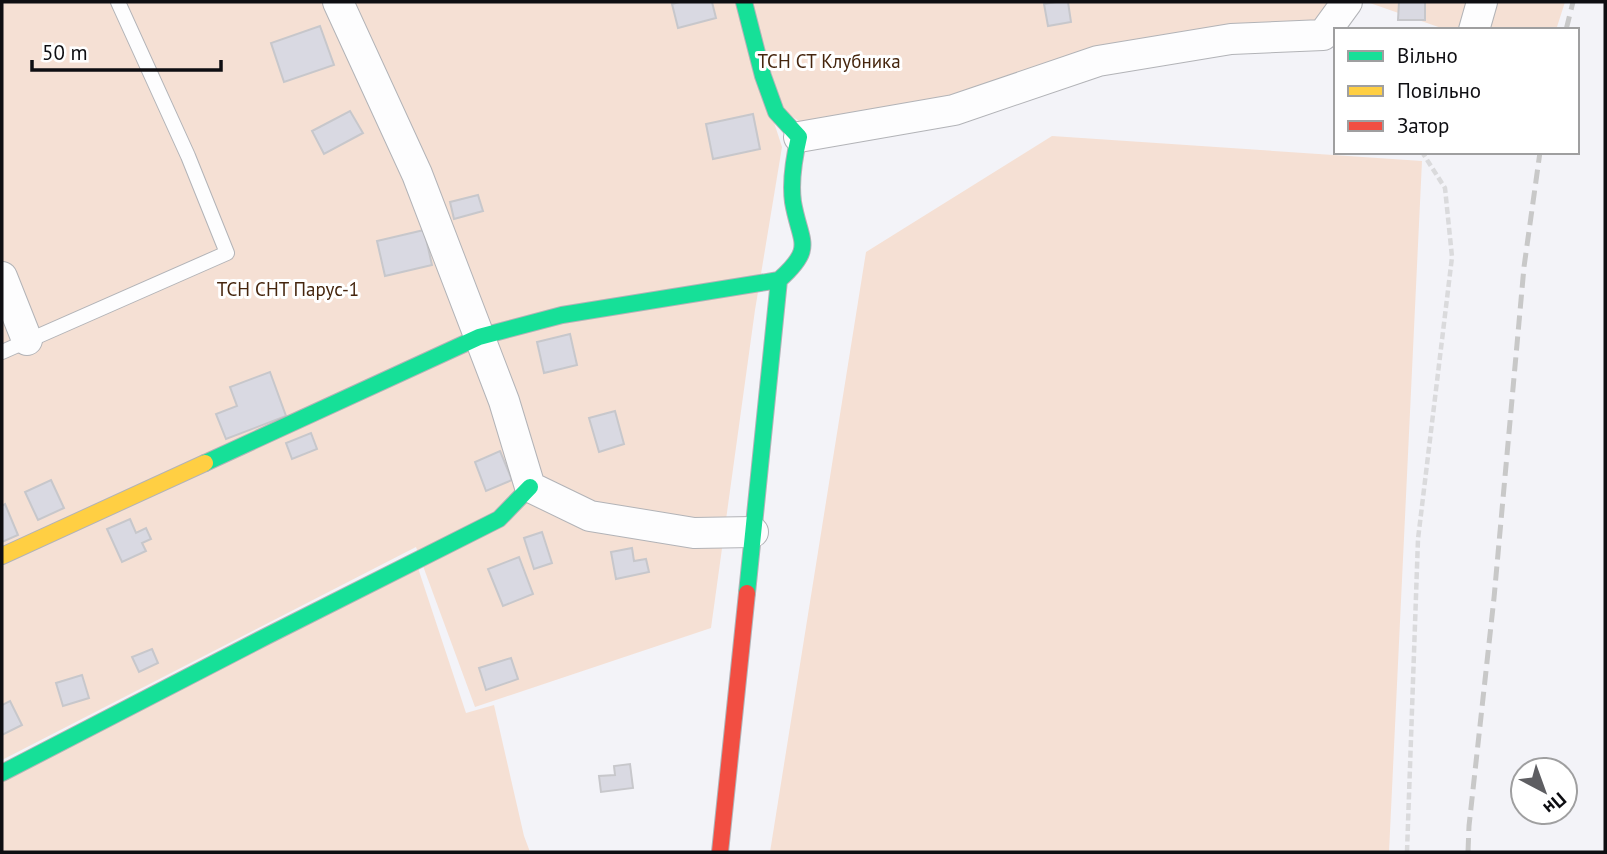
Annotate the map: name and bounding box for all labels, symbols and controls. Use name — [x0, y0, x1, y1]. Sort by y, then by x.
scale bar — [32, 28, 220, 72]
legend — [1334, 28, 1579, 154]
text: 50 m — [42, 39, 88, 66]
text: Вільно — [1397, 42, 1458, 69]
park label: ТСН СТ Клубника — [757, 49, 901, 73]
text: Повільно — [1397, 77, 1481, 104]
text: Затор — [1397, 112, 1449, 139]
park label: ТСН СНТ Парус-1 — [217, 277, 359, 301]
north arrow — [1509, 756, 1579, 826]
text: Пн — [1539, 787, 1571, 820]

